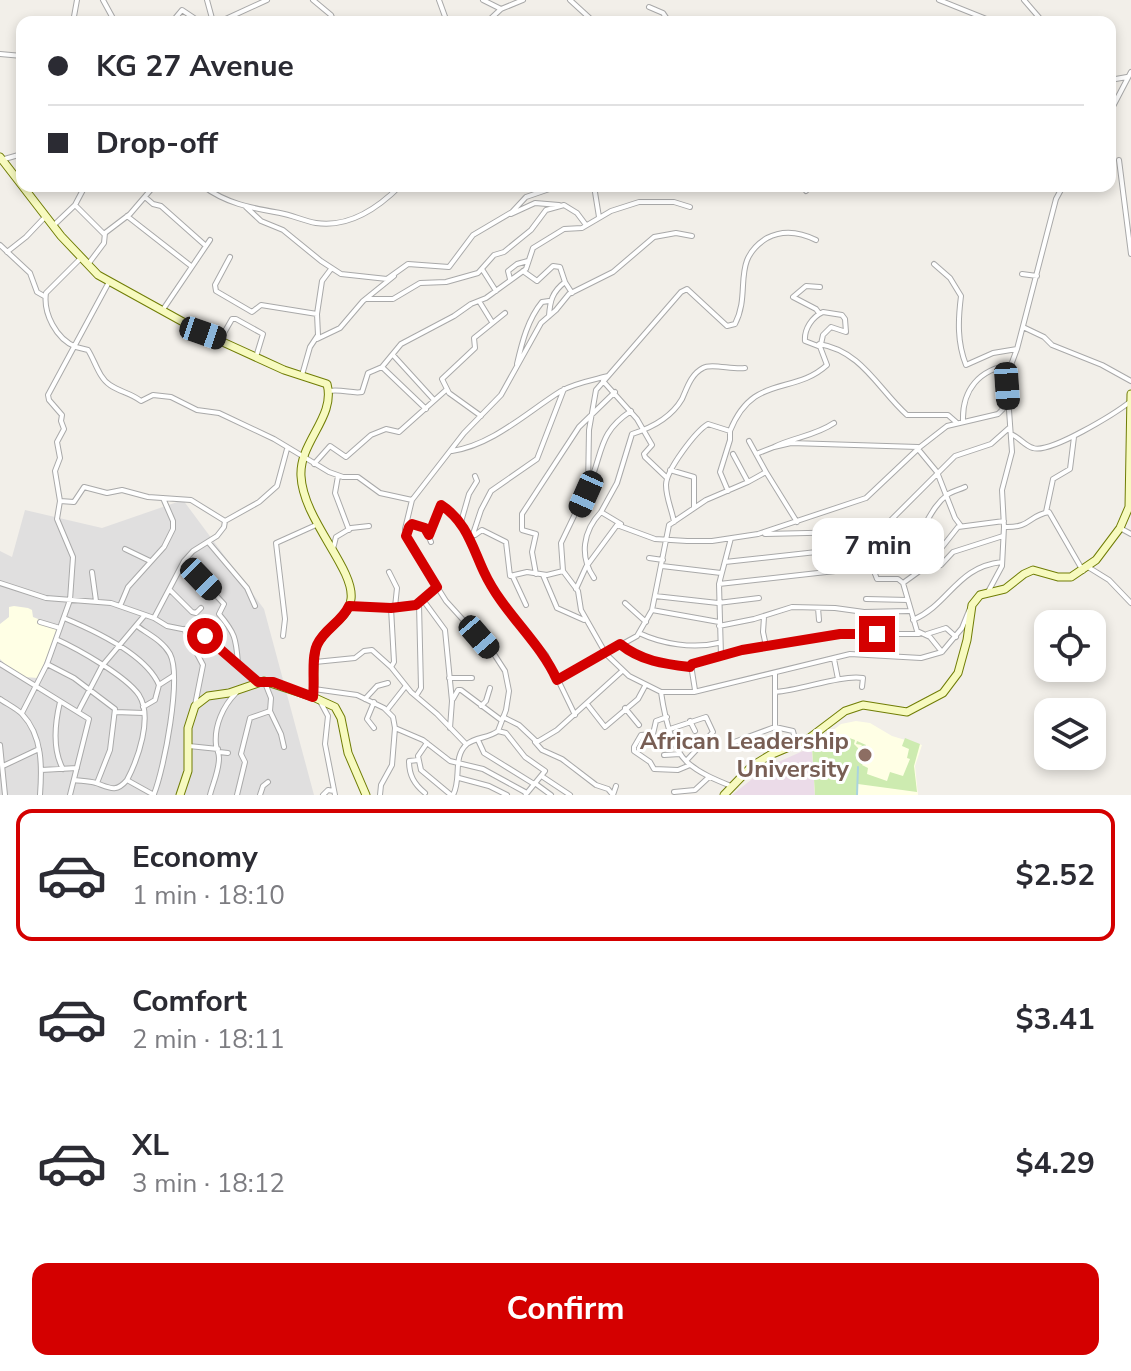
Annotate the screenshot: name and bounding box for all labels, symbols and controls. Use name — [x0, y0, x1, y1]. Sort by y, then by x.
text: KG 27 Avenue — [96, 46, 294, 87]
text: Drop-off — [96, 123, 218, 164]
car — [176, 314, 230, 352]
car — [993, 361, 1021, 411]
car — [565, 467, 607, 521]
callout: 7 min — [811, 518, 943, 574]
text: 7 min — [844, 528, 912, 563]
car — [176, 553, 226, 605]
map controls — [1034, 610, 1106, 770]
button: locate — [1034, 610, 1106, 682]
car — [454, 611, 504, 663]
route end — [859, 616, 895, 652]
route start — [187, 618, 223, 654]
button: layers — [1034, 698, 1106, 770]
place label: African Leadership University — [640, 725, 849, 785]
marker: African Leadership University — [856, 746, 874, 764]
text: Economy — [132, 837, 258, 878]
icon: car — [36, 839, 108, 911]
text: $2.52 — [1016, 855, 1095, 896]
text: 1 min · 18:10 — [132, 878, 285, 913]
text: Comfort — [132, 981, 247, 1022]
icon: car — [36, 983, 108, 1055]
text: $3.41 — [1016, 999, 1095, 1040]
text: 2 min · 18:11 — [132, 1022, 285, 1057]
text: XL — [132, 1125, 169, 1166]
icon: car — [36, 1127, 108, 1199]
text: $4.29 — [1016, 1143, 1095, 1184]
text: 3 min · 18:12 — [132, 1166, 285, 1201]
button: Confirm — [32, 1263, 1099, 1355]

